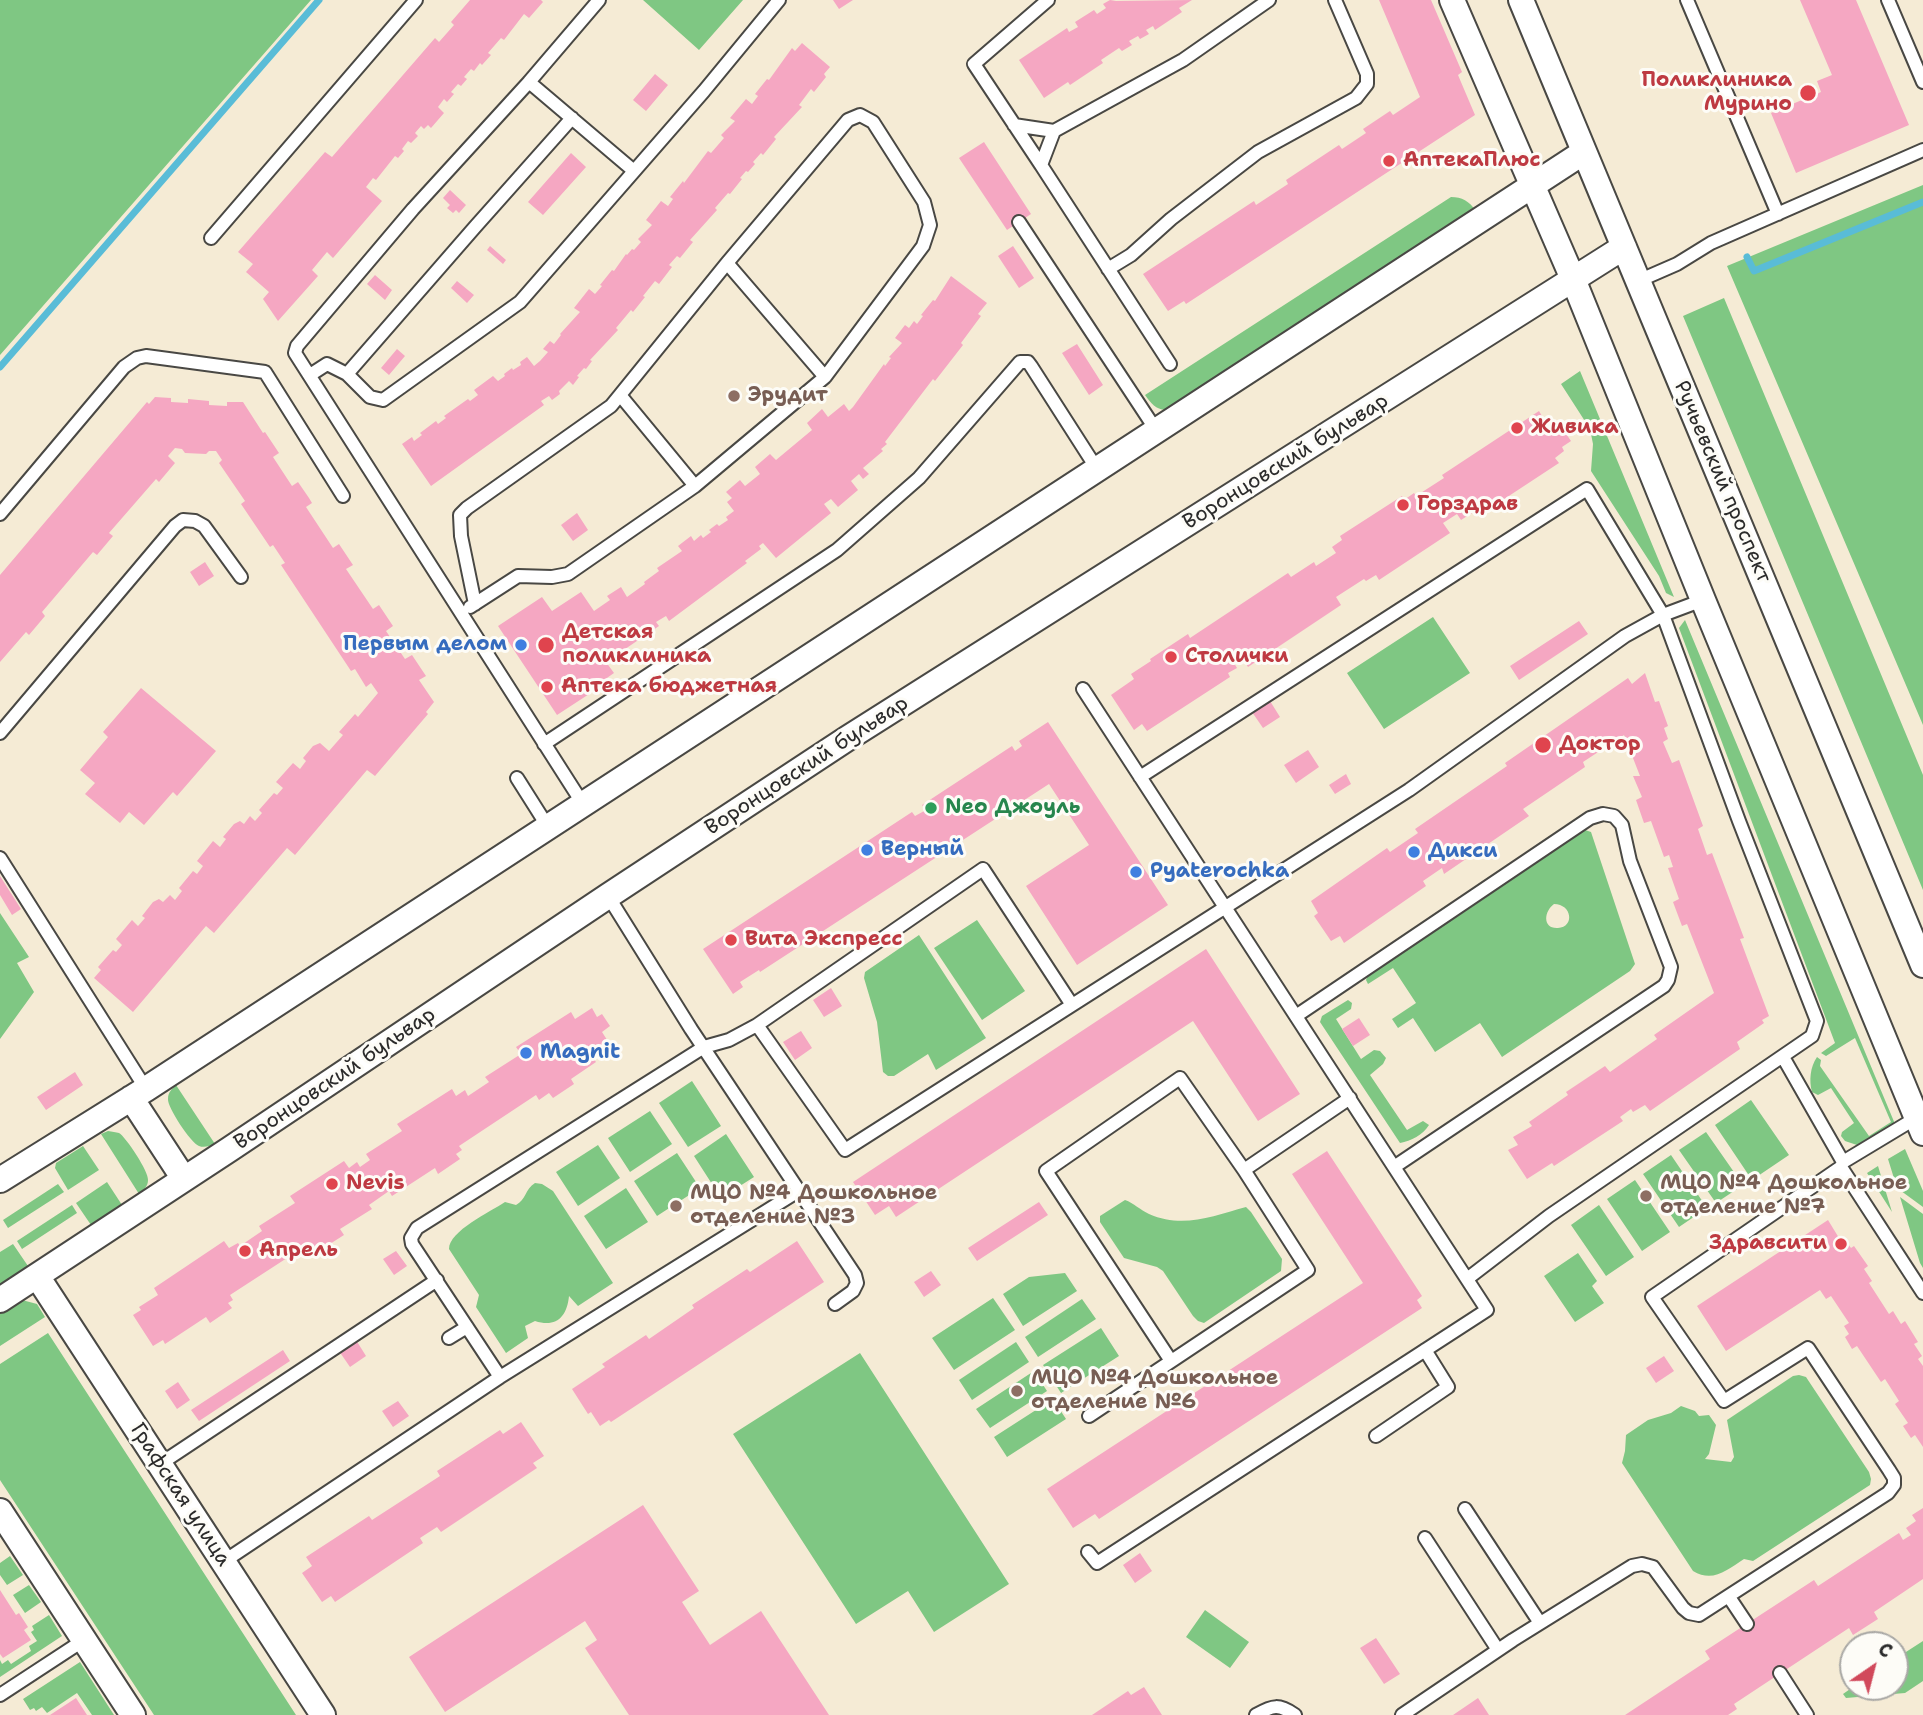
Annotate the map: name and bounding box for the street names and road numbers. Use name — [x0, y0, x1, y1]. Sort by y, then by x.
street label: Ручьевский проспект — [1668, 377, 1776, 587]
street label: Воронцовский бульвар — [1179, 388, 1393, 536]
street label: Воронцовский бульвар — [701, 691, 913, 841]
street label: Воронцовский бульвар — [230, 1002, 440, 1156]
street label: Графская улица — [124, 1419, 236, 1571]

